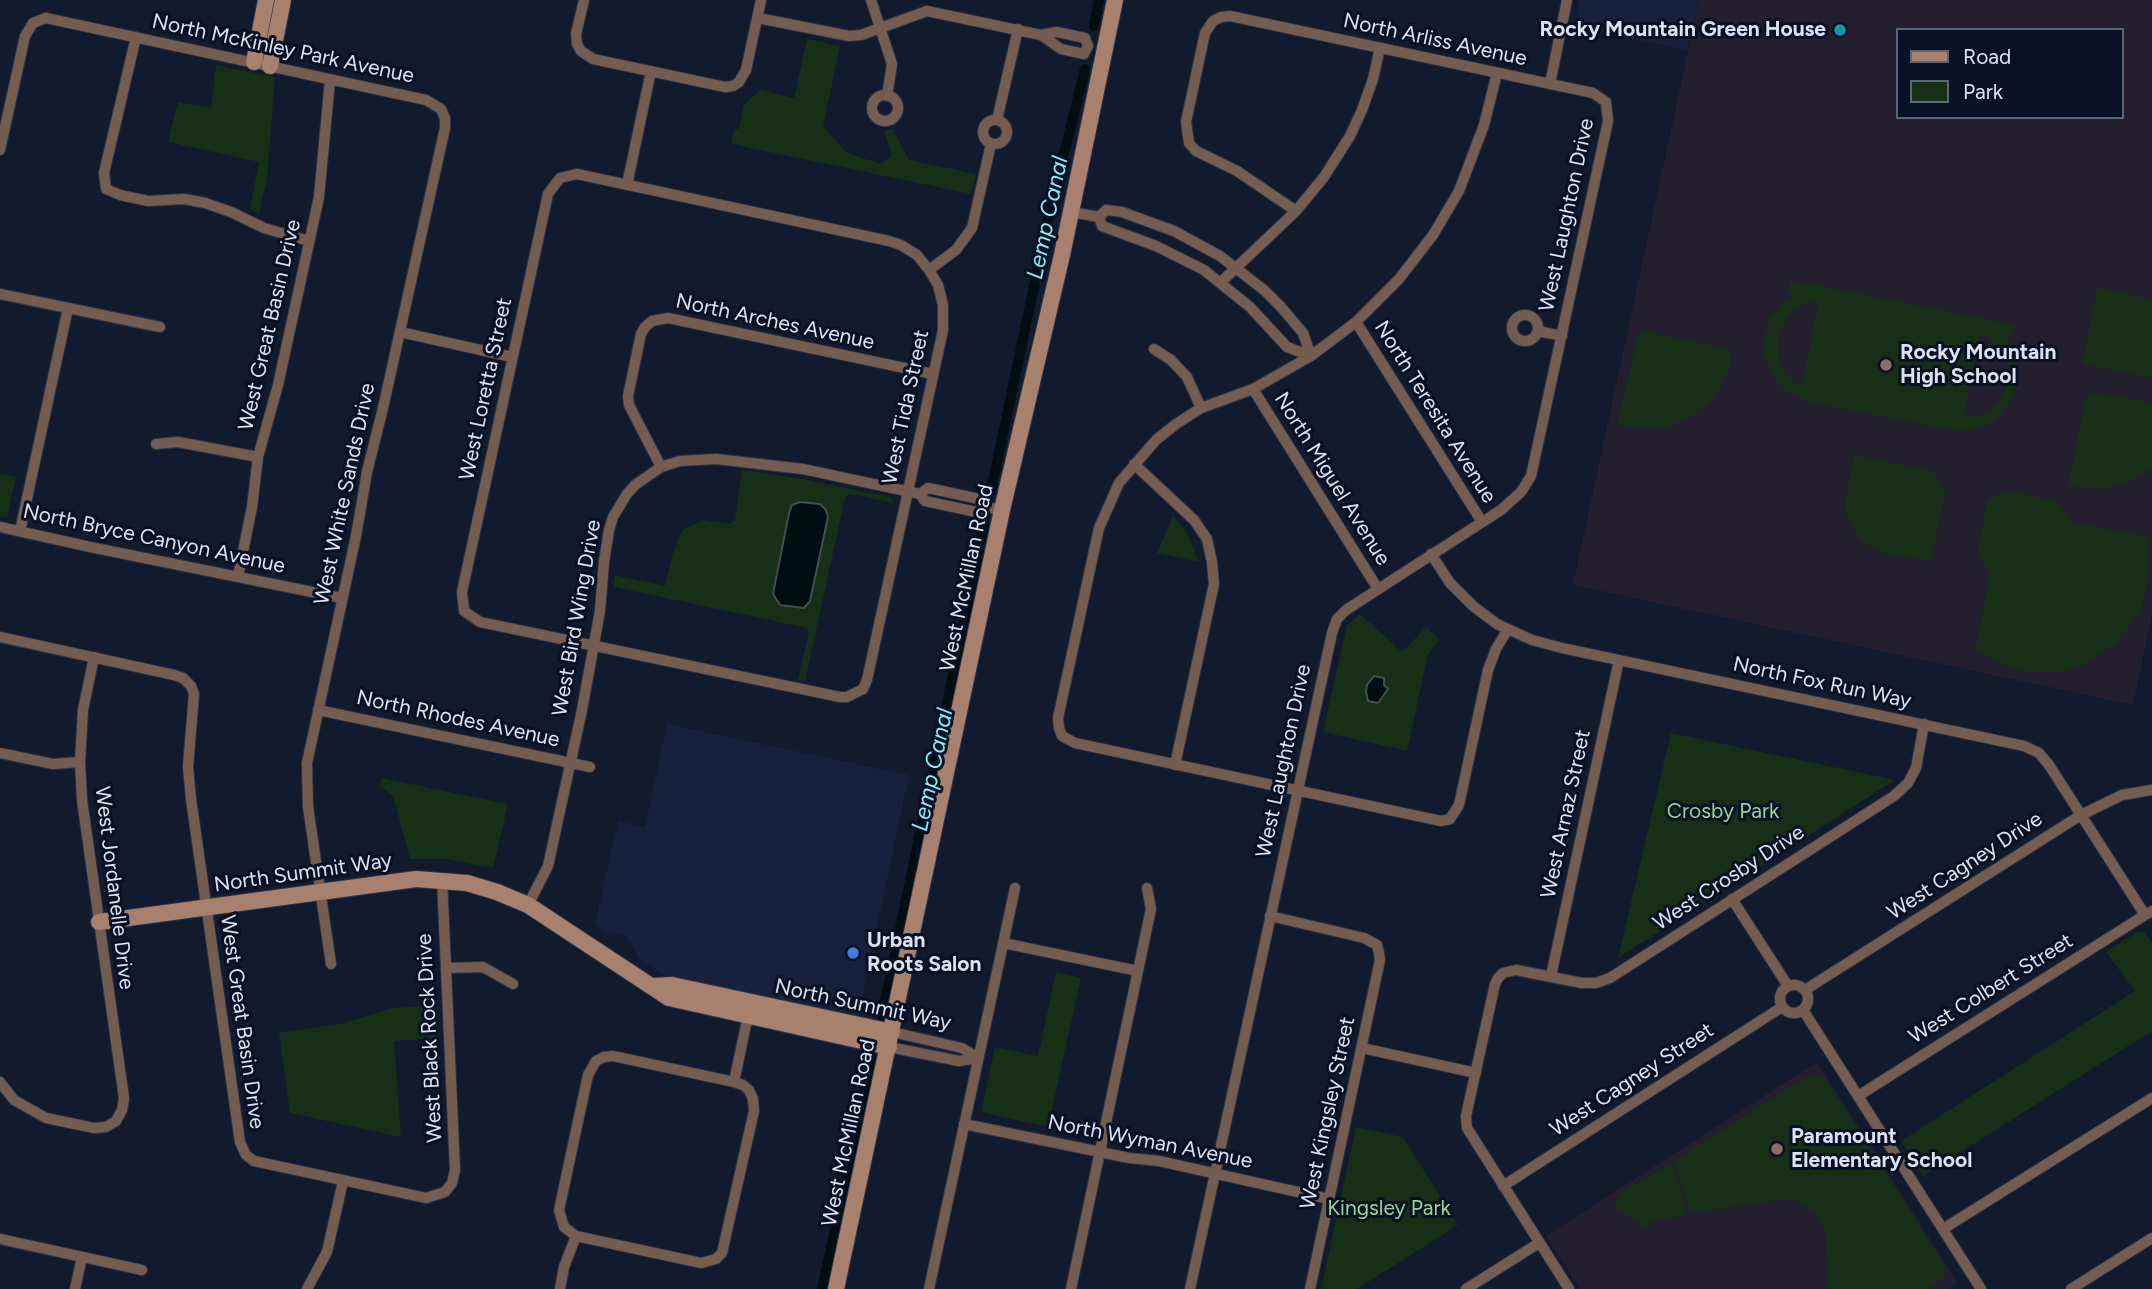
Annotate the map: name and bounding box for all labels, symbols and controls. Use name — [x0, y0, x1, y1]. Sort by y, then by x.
street label: North Arliss Avenue — [1341, 8, 1529, 72]
street label: North McKinley Park Avenue — [150, 9, 416, 89]
place label: Rocky Mountain Green House — [1539, 17, 1826, 43]
marker: Rocky Mountain Green House — [1832, 22, 1848, 38]
legend — [1896, 28, 2124, 119]
text: Road — [1963, 44, 2011, 69]
text: Park — [1963, 79, 2003, 104]
street label: West Laughton Drive — [1534, 116, 1600, 314]
water label: Lemp Canal — [1022, 154, 1074, 282]
street label: West Great Basin Drive — [233, 217, 307, 433]
street label: North Arches Avenue — [673, 289, 877, 355]
street label: West Loretta Street — [454, 295, 518, 483]
street label: North Teresita Avenue — [1369, 316, 1501, 508]
street label: West Tida Street — [877, 328, 935, 486]
place label: Rocky Mountain High School — [1900, 340, 2057, 390]
marker: Rocky Mountain High School — [1878, 357, 1894, 373]
street label: West White Sands Drive — [309, 381, 381, 607]
street label: North Miguel Avenue — [1268, 388, 1396, 570]
street label: West McMillan Road — [935, 482, 999, 674]
street label: North Bryce Canyon Avenue — [21, 499, 287, 579]
street label: West Bird Wing Drive — [547, 518, 607, 718]
street label: North Fox Run Way — [1731, 652, 1913, 714]
street label: West Laughton Drive — [1251, 662, 1317, 860]
street label: North Rhodes Avenue — [354, 685, 562, 753]
water label: Lemp Canal — [907, 706, 959, 834]
street label: West Arnaz Street — [1536, 727, 1596, 901]
street label: West Jordanelle Drive — [89, 785, 139, 991]
park label: Crosby Park — [1667, 799, 1779, 825]
street label: West Cagney Drive — [1883, 807, 2047, 925]
street label: West Crosby Drive — [1649, 820, 1809, 936]
street label: North Summit Way — [212, 848, 394, 898]
street label: West Great Basin Drive — [215, 913, 269, 1131]
place label: Urban Roots Salon — [867, 928, 981, 978]
street label: West Colbert Street — [1904, 928, 2078, 1050]
street label: West Black Rock Drive — [412, 933, 448, 1143]
marker: Urban Roots Salon — [845, 945, 861, 961]
street label: North Summit Way — [773, 974, 953, 1036]
street label: West Kingsley Street — [1295, 1015, 1361, 1211]
street label: West Cagney Street — [1546, 1018, 1718, 1142]
street label: West McMillan Road — [817, 1037, 881, 1229]
street label: North Wyman Avenue — [1045, 1110, 1255, 1174]
place label: Paramount Elementary School — [1791, 1124, 1972, 1174]
marker: Paramount Elementary School — [1769, 1141, 1785, 1157]
park label: Kingsley Park — [1327, 1196, 1451, 1222]

